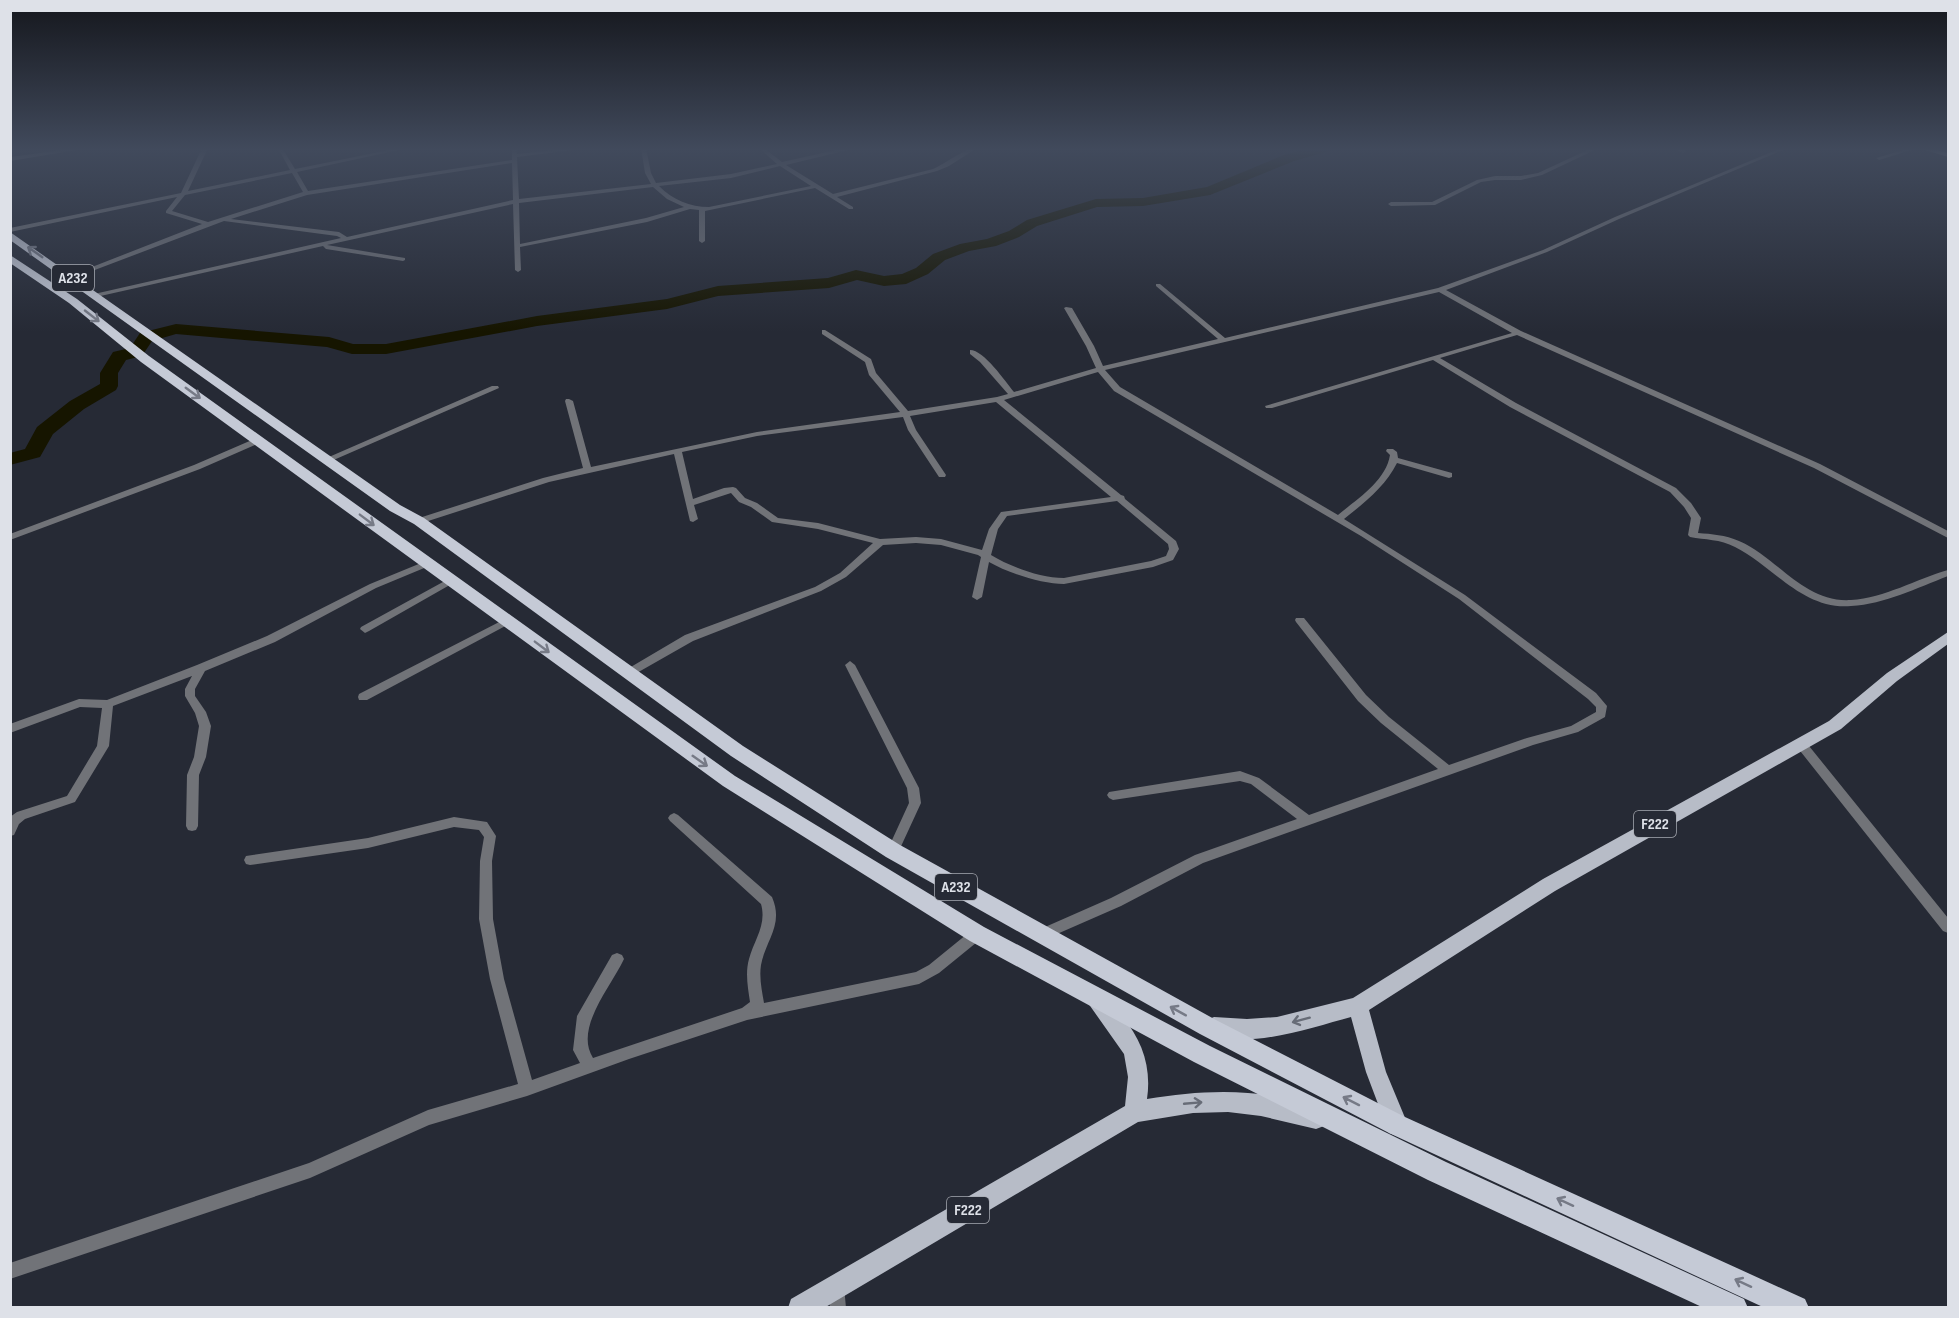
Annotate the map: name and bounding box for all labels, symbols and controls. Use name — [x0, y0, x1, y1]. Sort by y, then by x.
one-way arrow — [27, 246, 44, 258]
road number: A232 — [52, 265, 94, 291]
one-way arrow — [84, 310, 100, 323]
one-way arrow — [184, 387, 200, 399]
one-way arrow — [359, 514, 375, 526]
one-way arrow — [534, 640, 550, 653]
one-way arrow — [692, 755, 708, 767]
road number: F222 — [1634, 811, 1676, 837]
road number: A232 — [935, 874, 977, 900]
one-way arrow — [1170, 1005, 1187, 1017]
one-way arrow — [1292, 1015, 1311, 1026]
one-way arrow — [1343, 1095, 1360, 1107]
one-way arrow — [1183, 1097, 1203, 1108]
one-way arrow — [1557, 1196, 1575, 1207]
road number: F222 — [947, 1197, 989, 1223]
one-way arrow — [1734, 1277, 1752, 1289]

